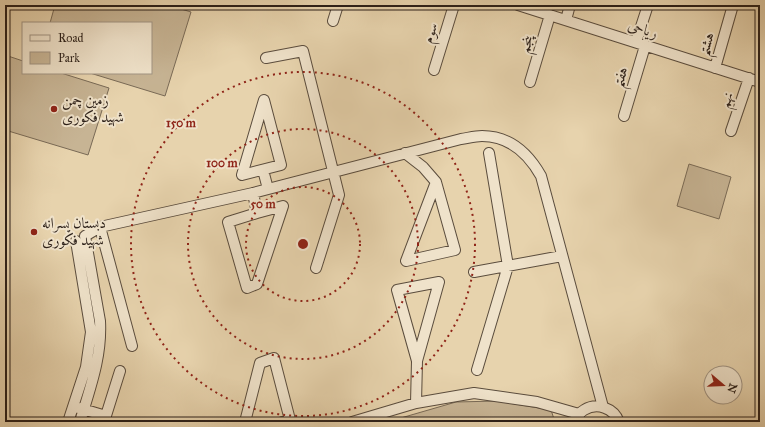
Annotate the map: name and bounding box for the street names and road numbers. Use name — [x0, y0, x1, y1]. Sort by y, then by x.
street label: ریاحی — [626, 16, 660, 42]
street label: سوم — [418, 21, 445, 47]
street label: هشتم — [694, 30, 724, 60]
street label: پنجم — [515, 31, 542, 57]
street label: هفتم — [608, 64, 637, 91]
street label: نهم — [715, 90, 742, 112]

